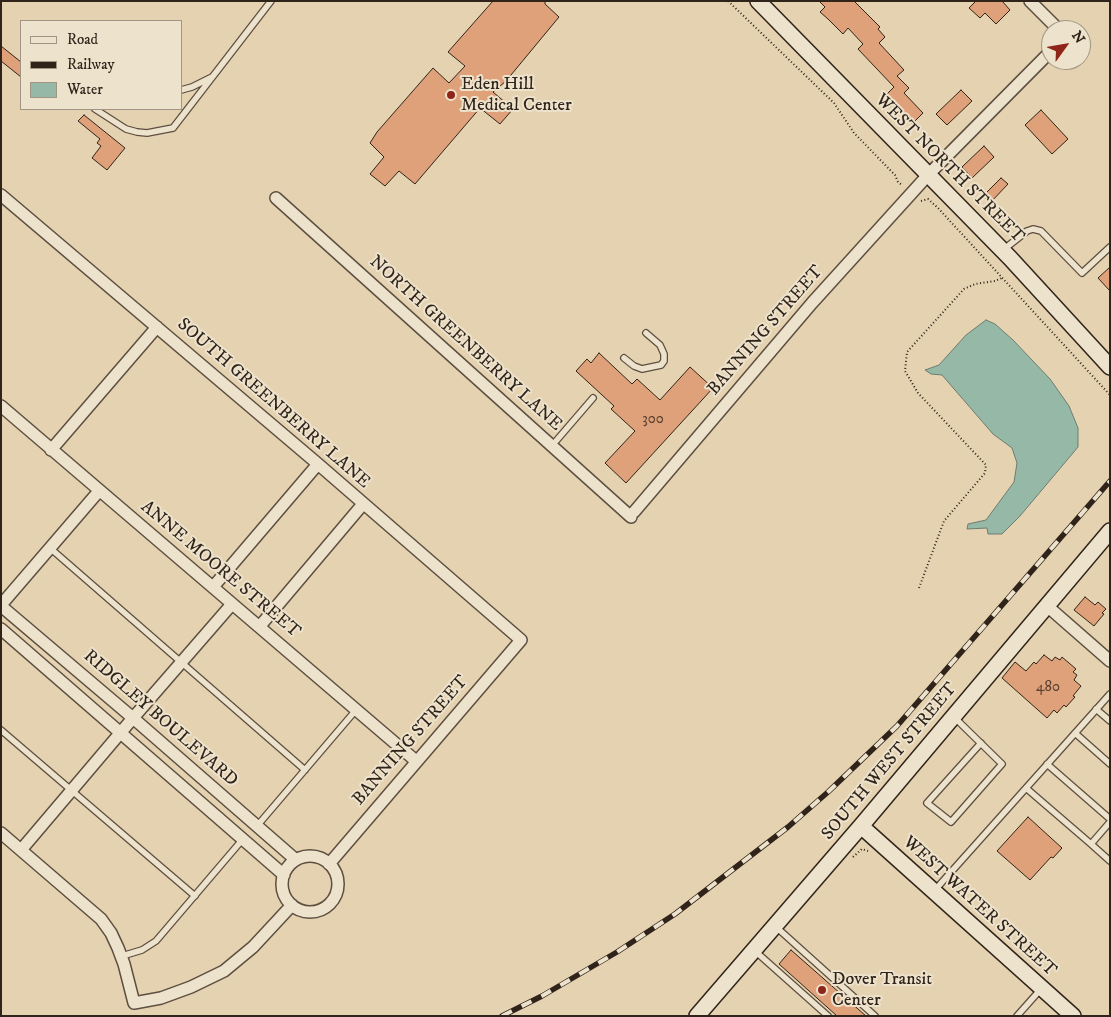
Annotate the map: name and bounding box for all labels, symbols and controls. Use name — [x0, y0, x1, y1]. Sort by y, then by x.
legend — [20, 20, 182, 110]
north arrow — [1041, 20, 1091, 70]
text: N — [1067, 28, 1089, 47]
text: Road — [67, 30, 98, 49]
text: Railway — [67, 55, 115, 74]
place label: Eden Hill Medical Center — [461, 74, 572, 116]
text: Water — [67, 80, 103, 99]
marker: Eden Hill Medical Center — [445, 89, 457, 101]
street label: WEST NORTH STREET — [870, 90, 1028, 248]
street label: NORTH GREENBERRY LANE — [364, 252, 566, 436]
street label: BANNING STREET — [704, 262, 828, 400]
street label: SOUTH GREENBERRY LANE — [172, 314, 374, 494]
house number: 300 — [642, 411, 664, 429]
street label: ANNE MOORE STREET — [136, 497, 304, 643]
street label: RIDGLEY BOULEVARD — [78, 646, 242, 792]
street label: BANNING STREET — [349, 672, 473, 810]
street label: SOUTH WEST STREET — [818, 679, 962, 845]
house number: 480 — [1036, 679, 1060, 697]
street label: WEST WATER STREET — [898, 832, 1060, 982]
place label: Dover Transit Center — [832, 969, 932, 1012]
marker: Dover Transit Center — [816, 984, 828, 996]

